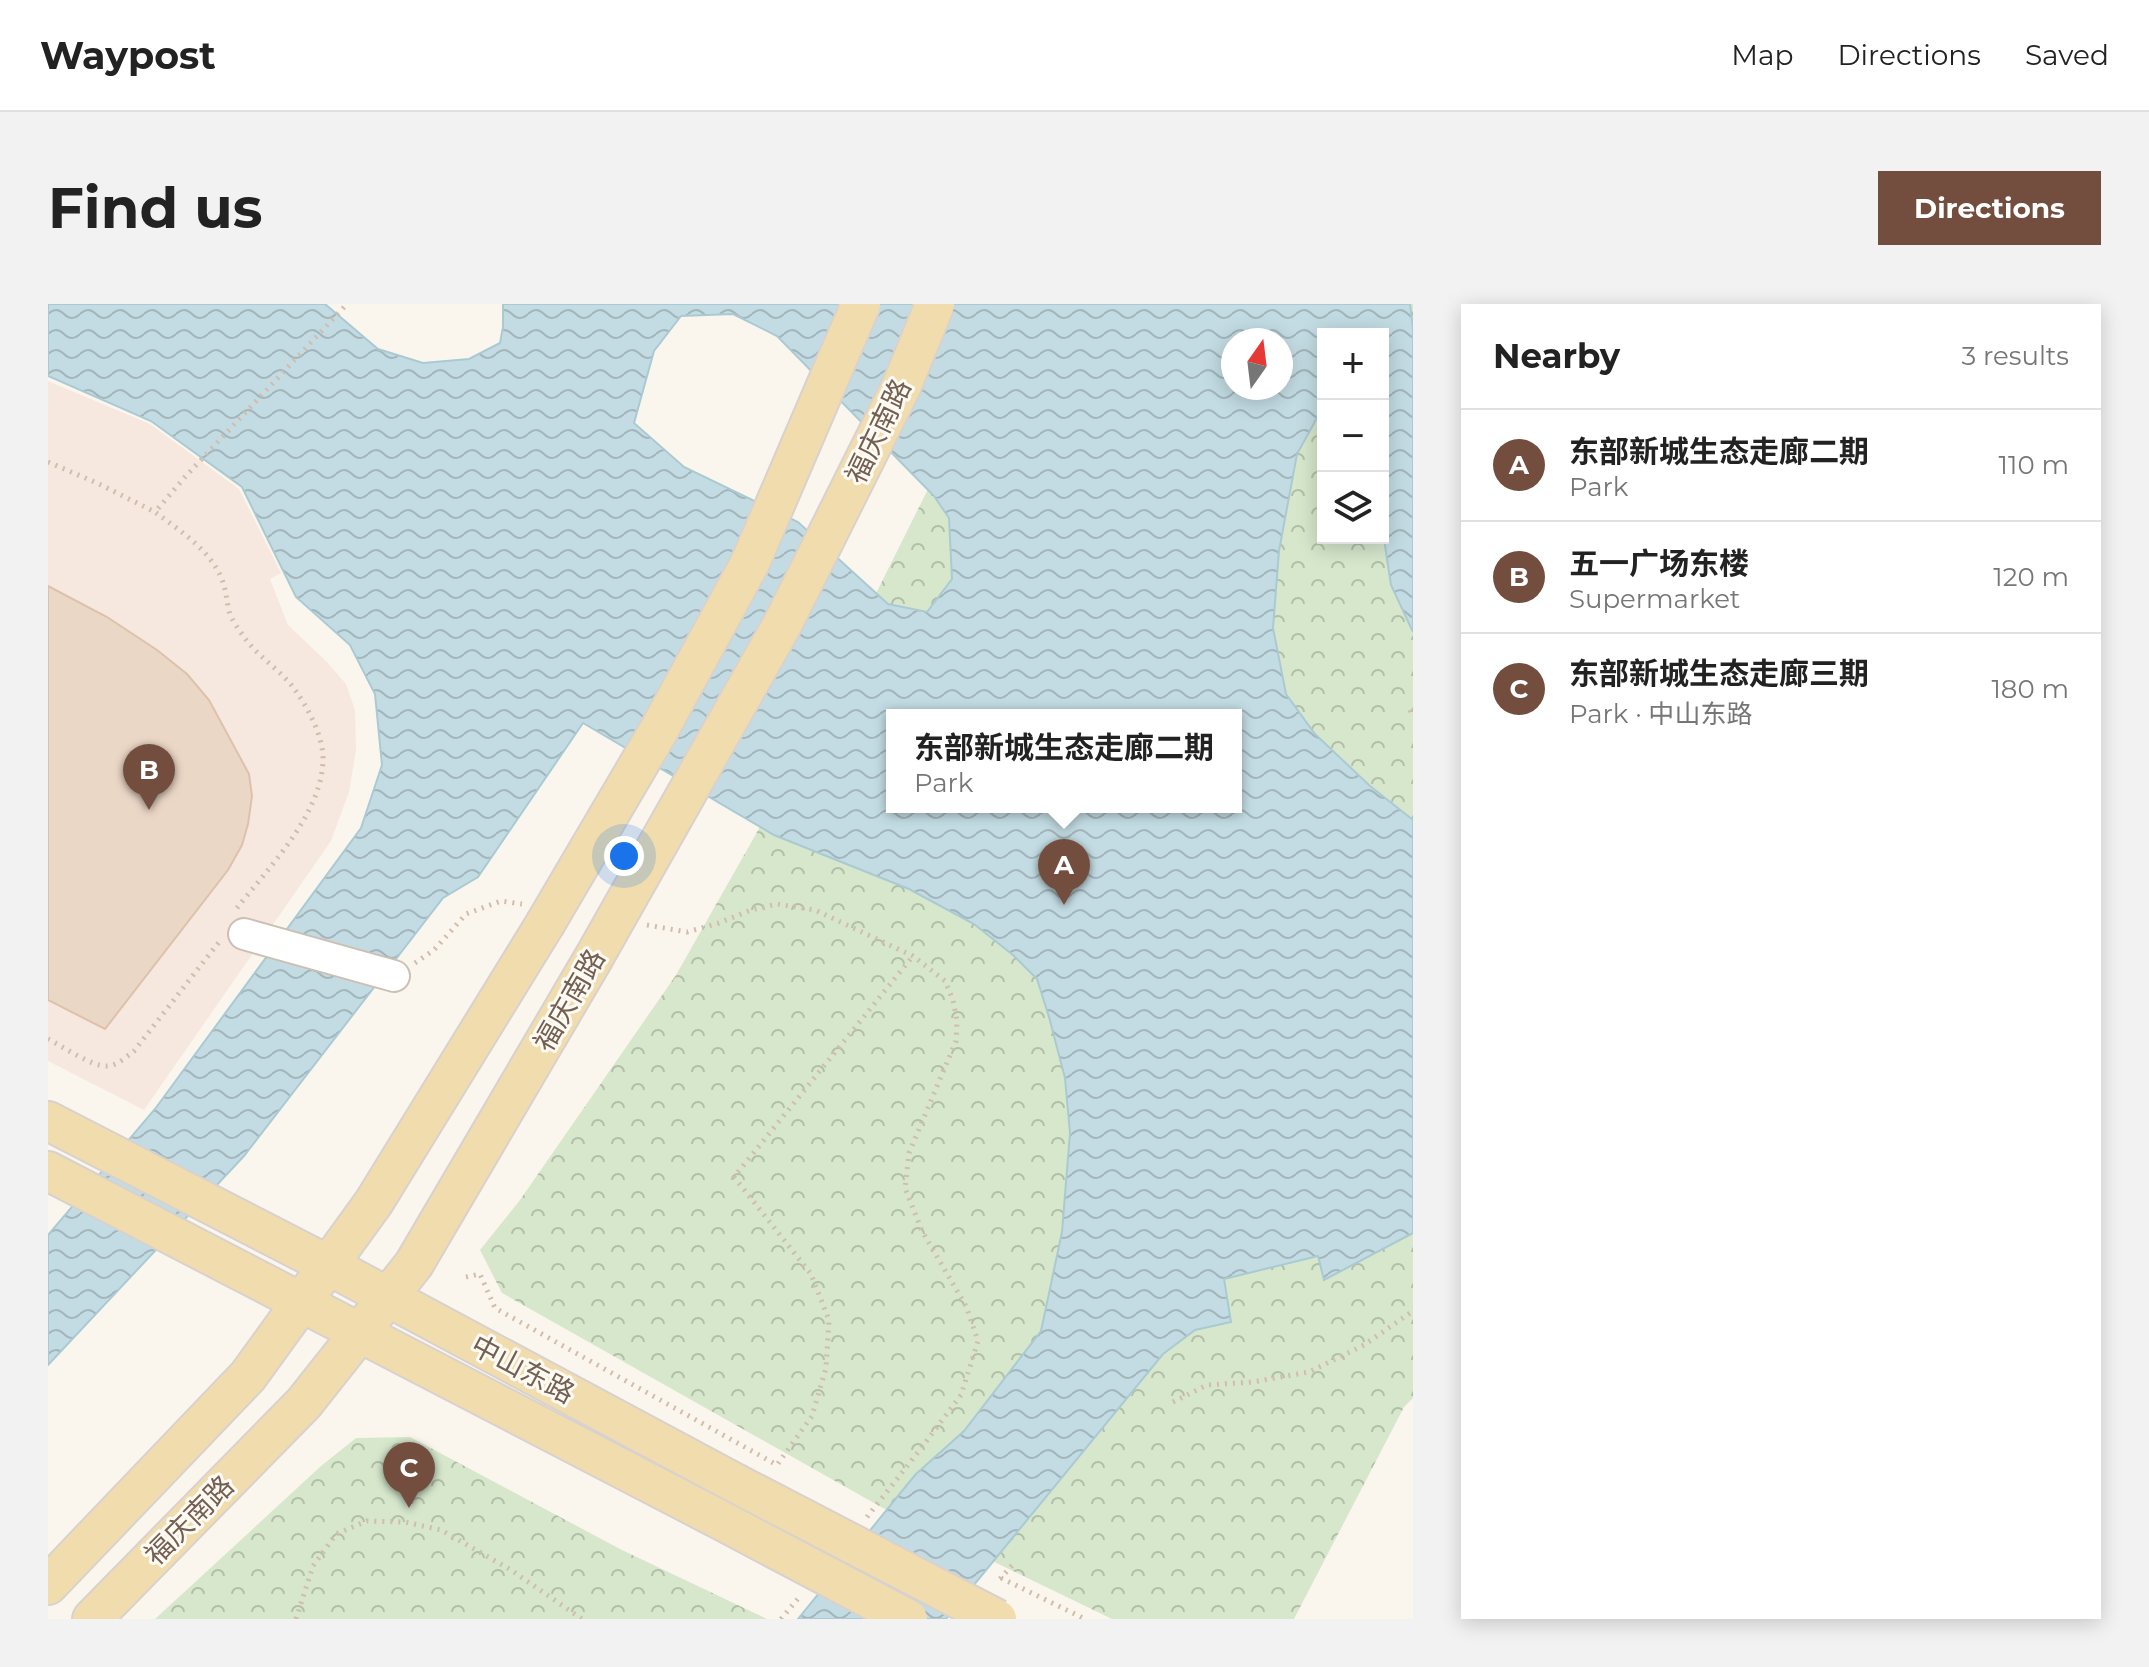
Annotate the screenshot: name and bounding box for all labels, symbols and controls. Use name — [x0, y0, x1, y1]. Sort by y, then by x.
text: Waypost — [40, 32, 216, 79]
text: Map — [1731, 38, 1793, 72]
text: Directions — [1837, 38, 1981, 72]
text: Saved — [2025, 38, 2109, 72]
button: Directions — [1878, 171, 2101, 245]
text: Find us — [48, 174, 262, 242]
north arrow — [1221, 328, 1293, 400]
map controls — [1317, 328, 1389, 544]
button: + — [1317, 328, 1389, 400]
text: Nearby — [1493, 335, 1620, 377]
text: 3 results — [1962, 340, 2069, 372]
street label: 福庆南路 — [838, 373, 918, 489]
button: − — [1317, 400, 1389, 472]
text: 东部新城生态走廊二期 — [1569, 433, 1869, 470]
text: A — [1509, 449, 1529, 481]
text: 110 m — [1999, 449, 2069, 481]
text: Park — [1569, 471, 1628, 503]
button: layers — [1317, 472, 1389, 544]
text: 五一广场东楼 — [1569, 545, 1749, 582]
text: B — [1509, 561, 1529, 593]
text: 120 m — [1993, 561, 2069, 593]
text: Supermarket — [1569, 583, 1740, 615]
text: 东部新城生态走廊三期 — [1569, 655, 1869, 692]
text: C — [1510, 673, 1528, 705]
text: 180 m — [1991, 673, 2069, 705]
text: Park · 中山东路 — [1569, 698, 1753, 730]
popup — [886, 709, 1242, 813]
text: 东部新城生态走廊二期 — [914, 729, 1214, 766]
pin: B — [123, 744, 175, 810]
text: Park — [914, 767, 973, 799]
your location — [604, 836, 644, 876]
pin: A — [1038, 839, 1090, 905]
street label: 福庆南路 — [526, 943, 612, 1057]
street label: 中山东路 — [466, 1328, 580, 1410]
pin: C — [383, 1442, 435, 1508]
street label: 福庆南路 — [137, 1468, 241, 1572]

